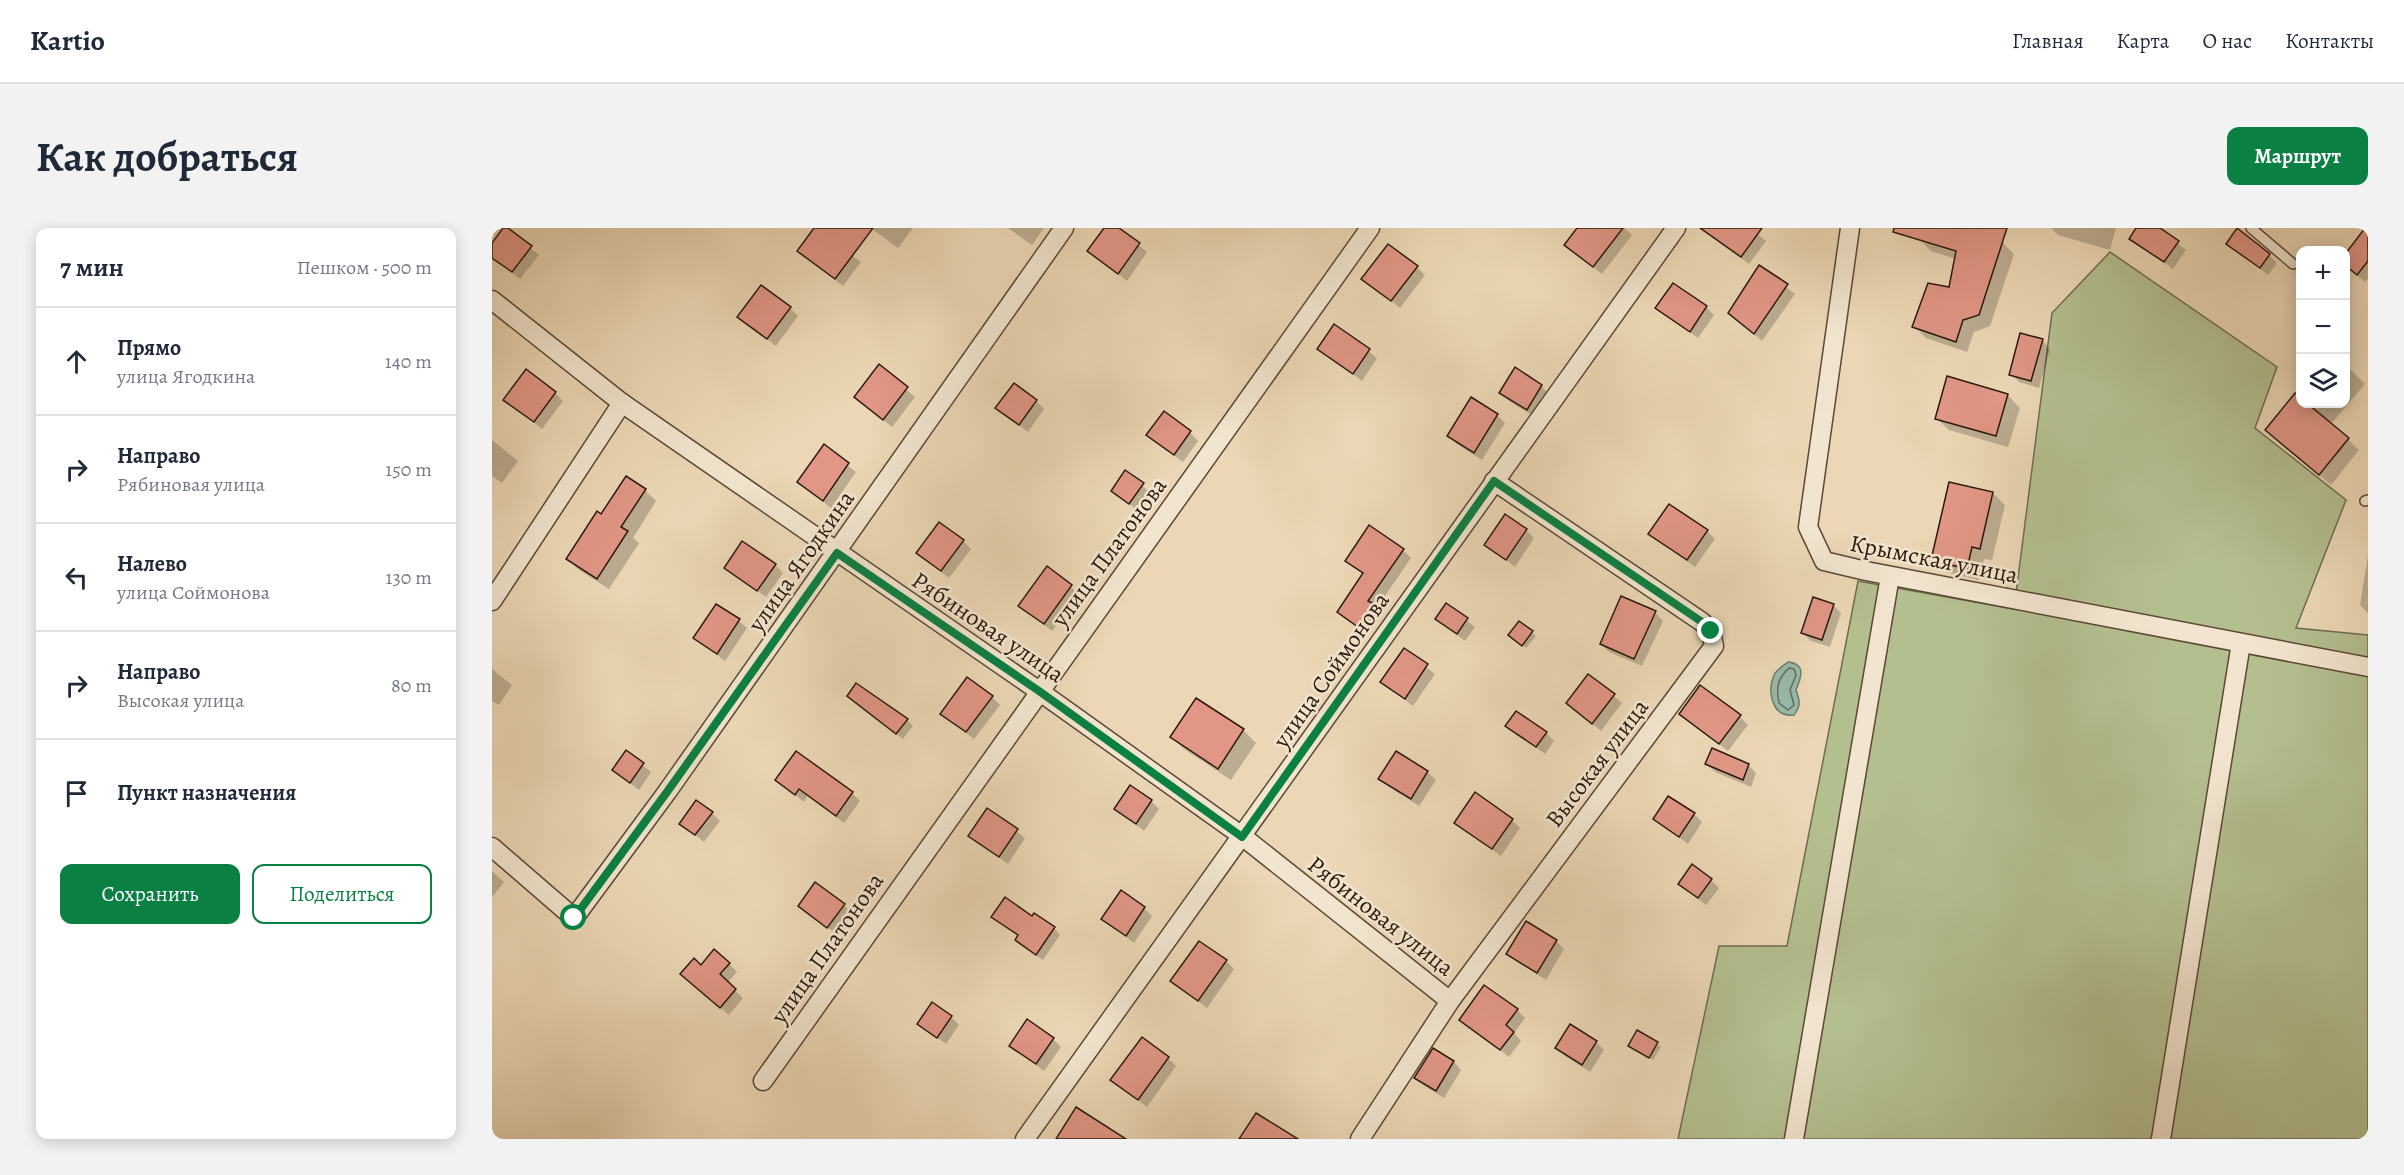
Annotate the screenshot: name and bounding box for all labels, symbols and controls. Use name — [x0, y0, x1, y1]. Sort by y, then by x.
text: Kartio — [30, 22, 105, 60]
text: Главная — [2012, 27, 2084, 55]
text: Карта — [2117, 27, 2169, 55]
text: О нас — [2202, 27, 2252, 55]
text: Контакты — [2285, 27, 2374, 55]
button: Маршрут — [2227, 127, 2368, 185]
text: Как добраться — [36, 128, 298, 185]
map controls — [2296, 246, 2350, 408]
button: + — [2296, 246, 2350, 300]
text: 7 мин — [60, 250, 124, 285]
text: Пешком · 500 m — [297, 254, 432, 281]
button: − — [2296, 300, 2350, 354]
text: Прямо — [117, 333, 181, 363]
icon: ahead — [60, 345, 93, 378]
text: 140 m — [385, 348, 432, 375]
button: layers — [2296, 354, 2350, 408]
text: улица Ягодкина — [117, 363, 255, 390]
text: Направо — [117, 441, 200, 471]
icon: right — [60, 453, 93, 486]
text: 150 m — [385, 456, 432, 483]
text: Рябиновая улица — [117, 471, 265, 498]
street label: улица Платонова — [1043, 471, 1174, 634]
street label: улица Ягодкина — [740, 484, 862, 639]
street label: Крымская улица — [1847, 527, 2021, 591]
text: Налево — [117, 549, 187, 579]
icon: left — [60, 561, 93, 594]
text: 130 m — [386, 564, 432, 591]
street label: Рябиновая улица — [905, 564, 1071, 690]
text: улица Соймонова — [117, 579, 270, 606]
street label: улица Соймонова — [1265, 586, 1397, 755]
route end — [1697, 617, 1723, 643]
text: Направо — [117, 657, 200, 687]
icon: right — [60, 669, 93, 702]
text: 80 m — [391, 672, 432, 699]
text: Высокая улица — [117, 687, 244, 714]
street label: Высокая улица — [1538, 692, 1656, 834]
icon: arrive — [60, 777, 93, 810]
text: Пункт назначения — [117, 778, 296, 808]
street label: Рябиновая улица — [1301, 849, 1461, 983]
button: Сохранить — [60, 864, 240, 924]
button: Поделиться — [252, 864, 432, 924]
street label: улица Платонова — [762, 866, 891, 1031]
route start — [560, 904, 586, 930]

